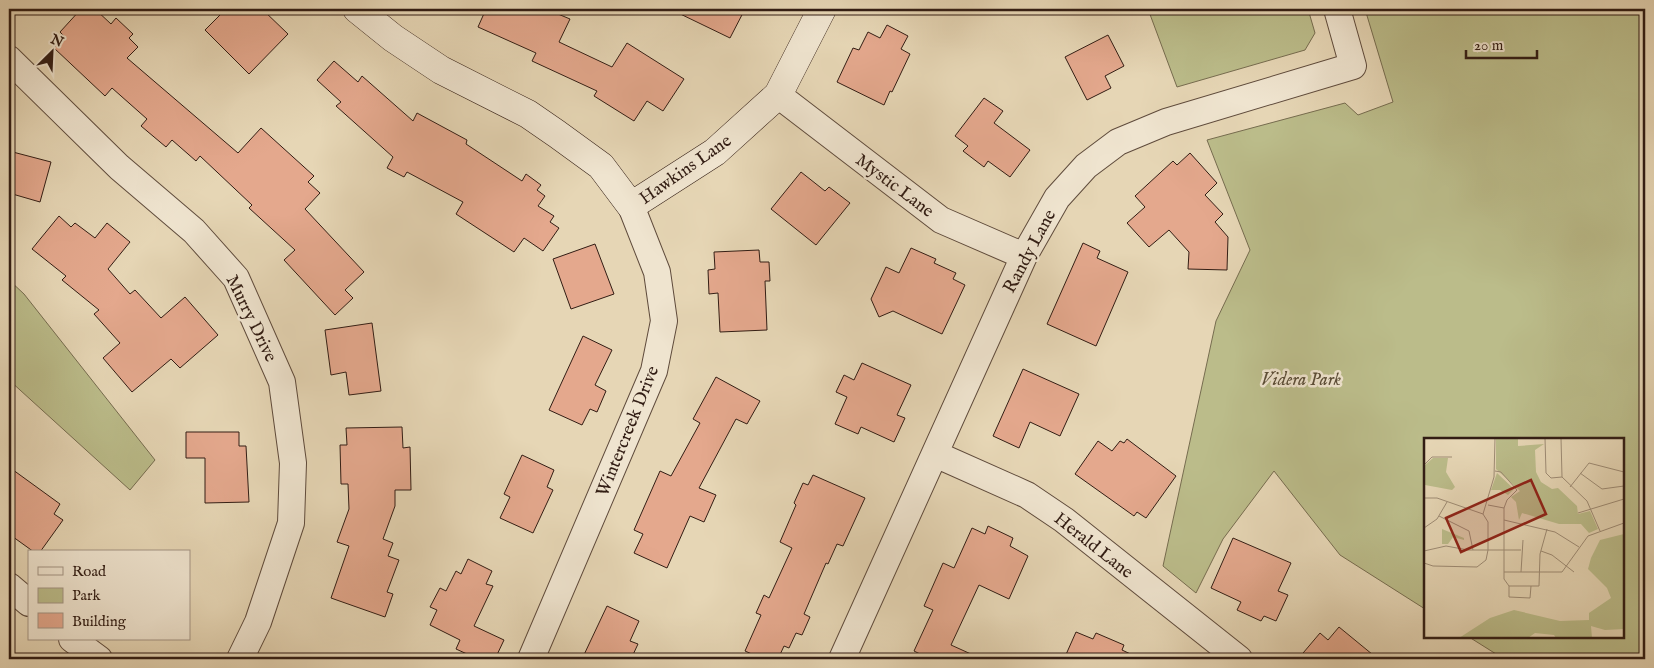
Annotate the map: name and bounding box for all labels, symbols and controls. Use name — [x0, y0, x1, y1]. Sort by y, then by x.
north arrow — [28, 28, 78, 78]
scale bar — [1466, 28, 1538, 60]
text: N — [47, 30, 66, 52]
text: 20 m — [1474, 36, 1504, 55]
street label: Hawkins Lane — [635, 130, 736, 210]
street label: Mystic Lane — [850, 149, 938, 223]
street label: Randy Lane — [999, 206, 1062, 298]
street label: Murry Drive — [220, 271, 282, 366]
street label: Wintercreek Drive — [592, 363, 665, 500]
park label: Videra Park — [1261, 369, 1341, 392]
inset map — [1424, 438, 1624, 638]
street label: Herald Lane — [1049, 508, 1137, 584]
legend — [28, 550, 190, 640]
text: Road — [72, 562, 107, 581]
text: Park — [72, 586, 102, 605]
text: Building — [72, 612, 127, 631]

